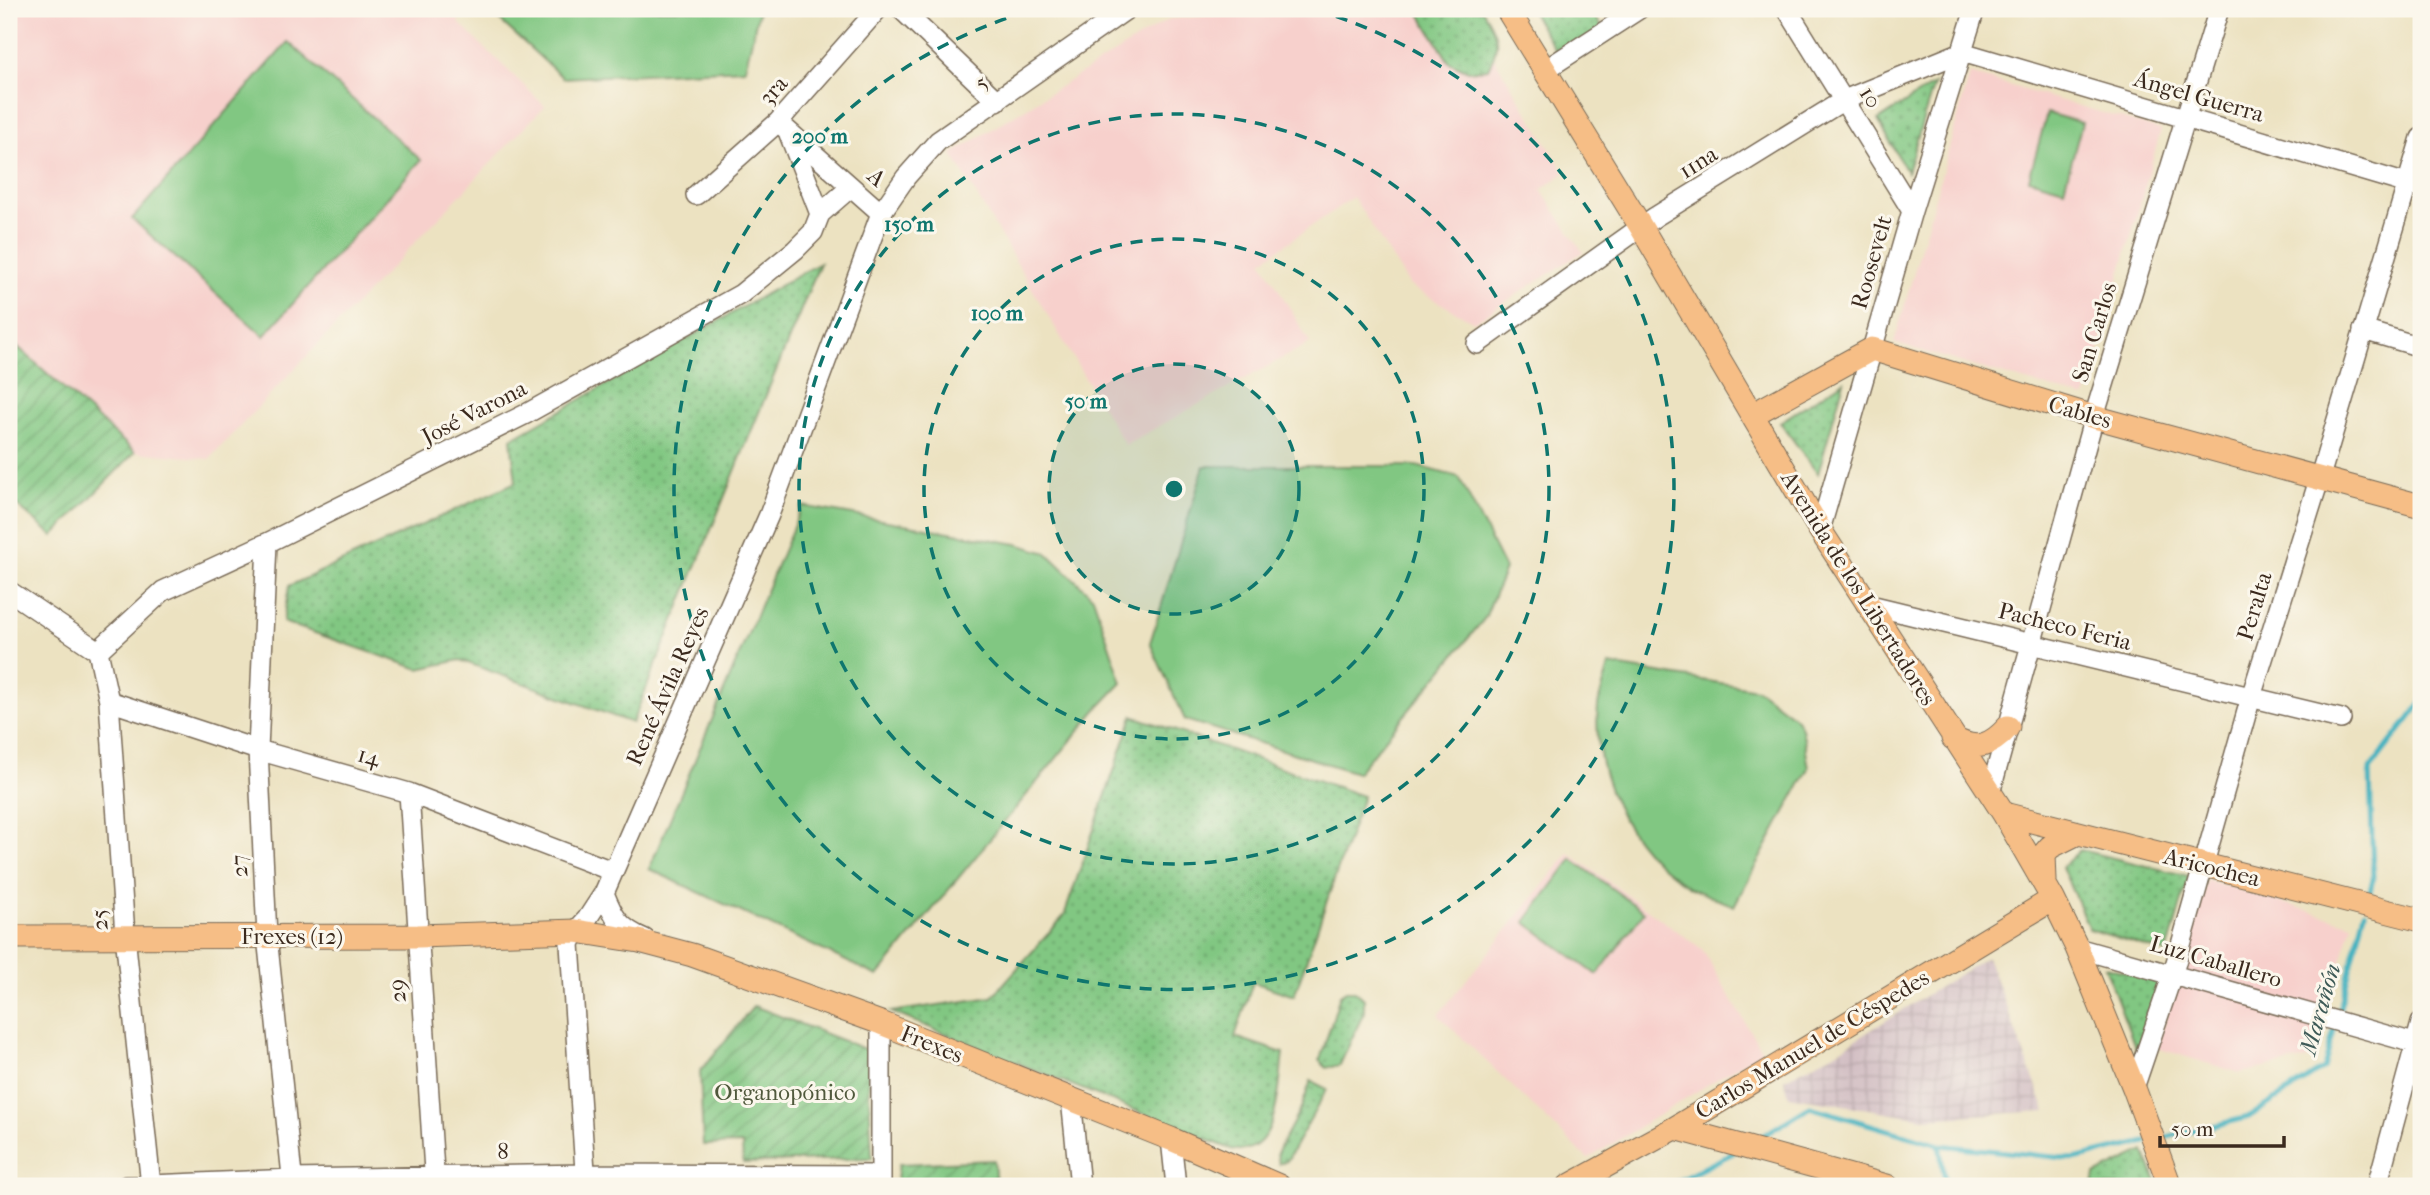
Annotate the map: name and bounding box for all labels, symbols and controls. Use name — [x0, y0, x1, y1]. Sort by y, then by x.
street label: Ángel Guerra — [2130, 65, 2267, 128]
street label: 5 — [969, 68, 993, 96]
street label: 3ra — [753, 70, 794, 110]
street label: 10 — [1854, 81, 1888, 113]
text: 200 m — [792, 124, 849, 148]
street label: 11na — [1674, 140, 1723, 185]
street label: A — [861, 162, 892, 193]
text: 150 m — [884, 212, 935, 236]
street label: Roosevelt — [1845, 212, 1898, 312]
street label: San Carlos — [2067, 279, 2122, 385]
text: 100 m — [971, 301, 1024, 325]
street label: José Varona — [416, 374, 531, 451]
text: 50 m — [1065, 389, 1108, 413]
street label: Cables — [2045, 391, 2114, 434]
street label: Avenida de los Libertadores — [1775, 465, 1942, 710]
centre of rings — [1162, 477, 1186, 501]
street label: Peralta — [2231, 568, 2278, 644]
street label: Pacheco Feria — [1996, 597, 2135, 656]
street label: René Ávila Reyes — [620, 603, 715, 770]
street label: 14 — [355, 740, 384, 773]
street label: Aricochea — [2160, 842, 2263, 893]
street label: 27 — [225, 854, 254, 878]
street label: 25 — [85, 908, 114, 932]
street label: Frexes (12) — [241, 923, 343, 950]
street label: Luz Caballero — [2147, 930, 2285, 993]
water label: Marañón — [2293, 960, 2346, 1060]
street label: Carlos Manuel de Céspedes — [1691, 964, 1934, 1125]
street label: 29 — [383, 978, 412, 1004]
street label: Frexes — [897, 1020, 967, 1069]
park label: Organopónico — [714, 1079, 856, 1106]
scale bar — [2160, 1104, 2285, 1148]
text: 50 m — [2171, 1117, 2214, 1141]
street label: 8 — [497, 1138, 509, 1165]

